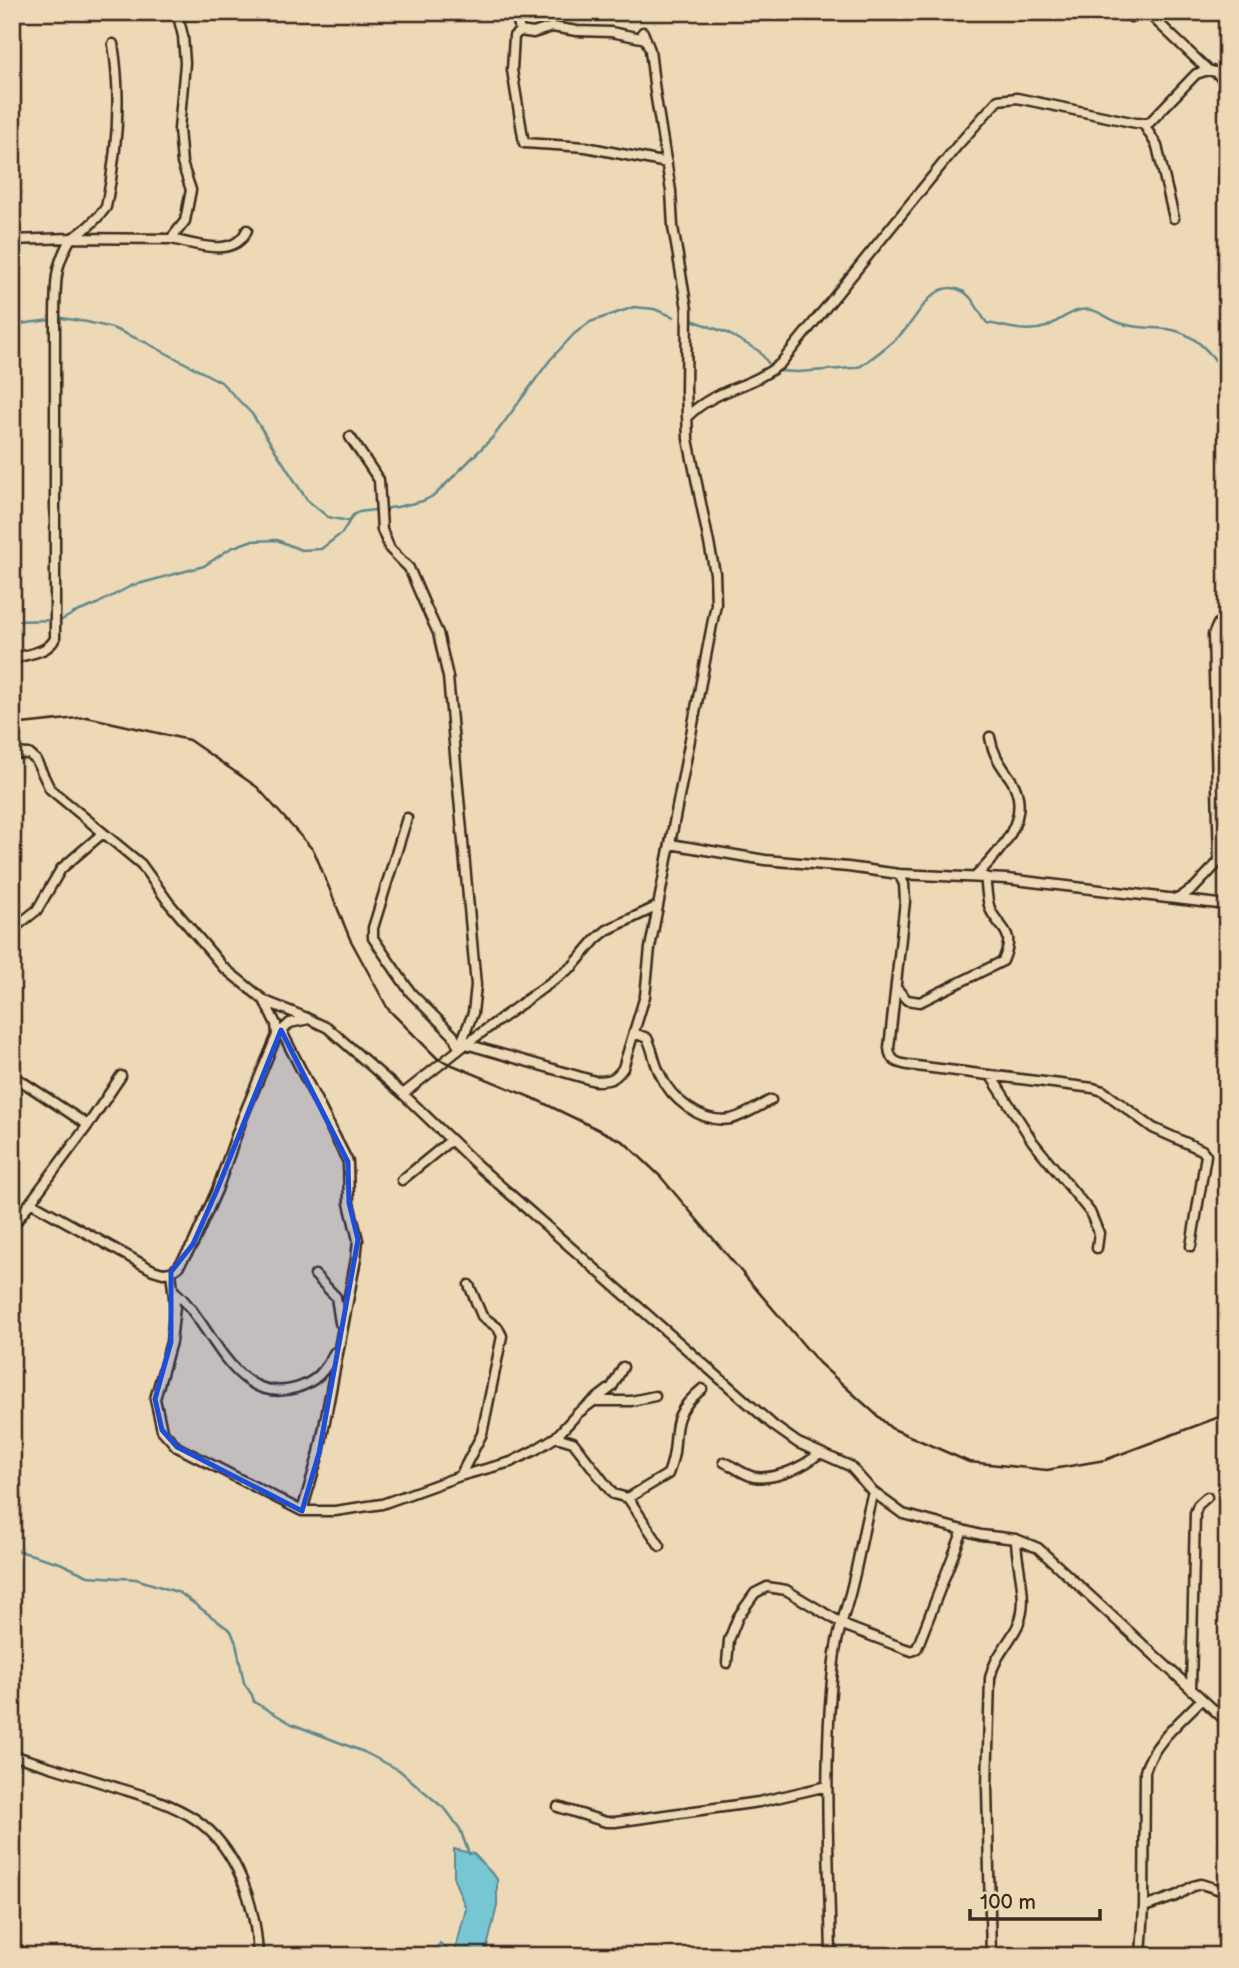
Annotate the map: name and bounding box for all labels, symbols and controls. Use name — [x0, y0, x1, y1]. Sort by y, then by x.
scale bar — [970, 1877, 1099, 1921]
text: 100 m — [980, 1890, 1036, 1915]

